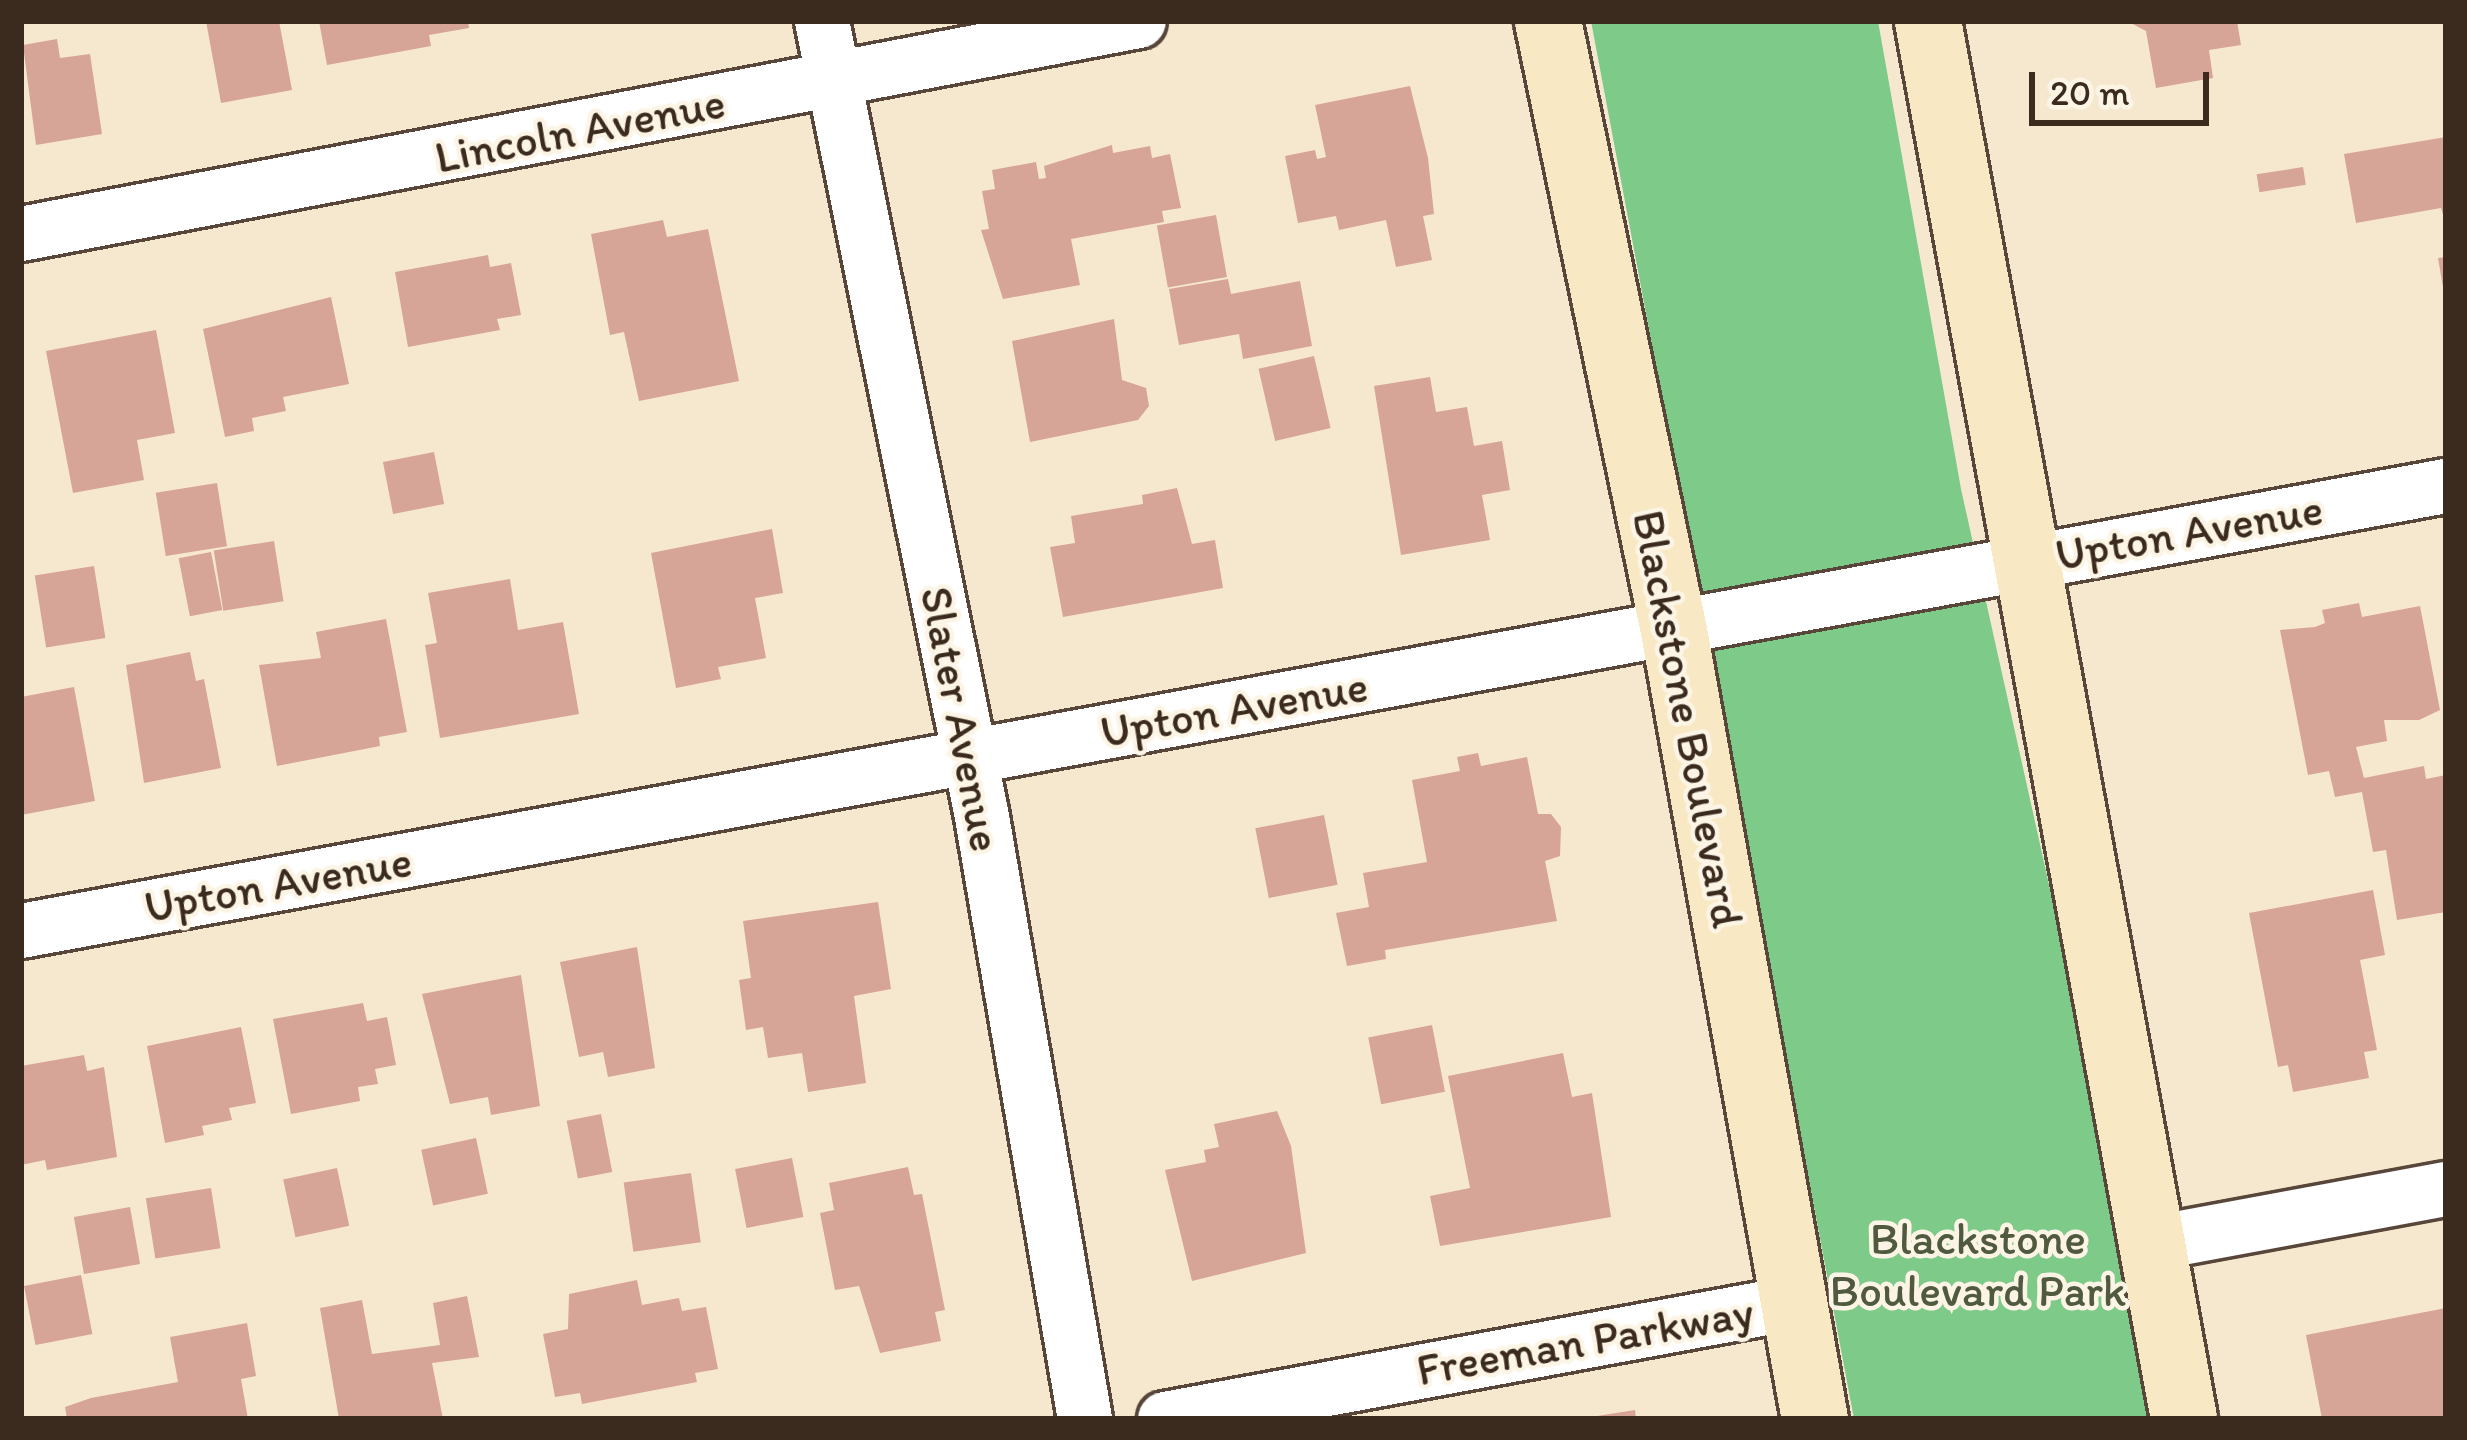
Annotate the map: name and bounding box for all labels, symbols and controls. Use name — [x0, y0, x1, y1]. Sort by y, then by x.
scale bar — [2035, 48, 2215, 122]
text: 20 m — [2050, 71, 2130, 114]
street label: Lincoln Avenue — [432, 76, 728, 184]
street label: Upton Avenue — [2051, 482, 2327, 582]
street label: Blackstone Boulevard — [1621, 506, 1755, 932]
street label: Slater Avenue — [909, 582, 1013, 856]
street label: Upton Avenue — [1096, 659, 1372, 759]
street label: Upton Avenue — [140, 834, 416, 934]
park label: Blackstone Boulevard Park — [1830, 1212, 2126, 1318]
street label: Freeman Parkway — [1412, 1285, 1758, 1397]

